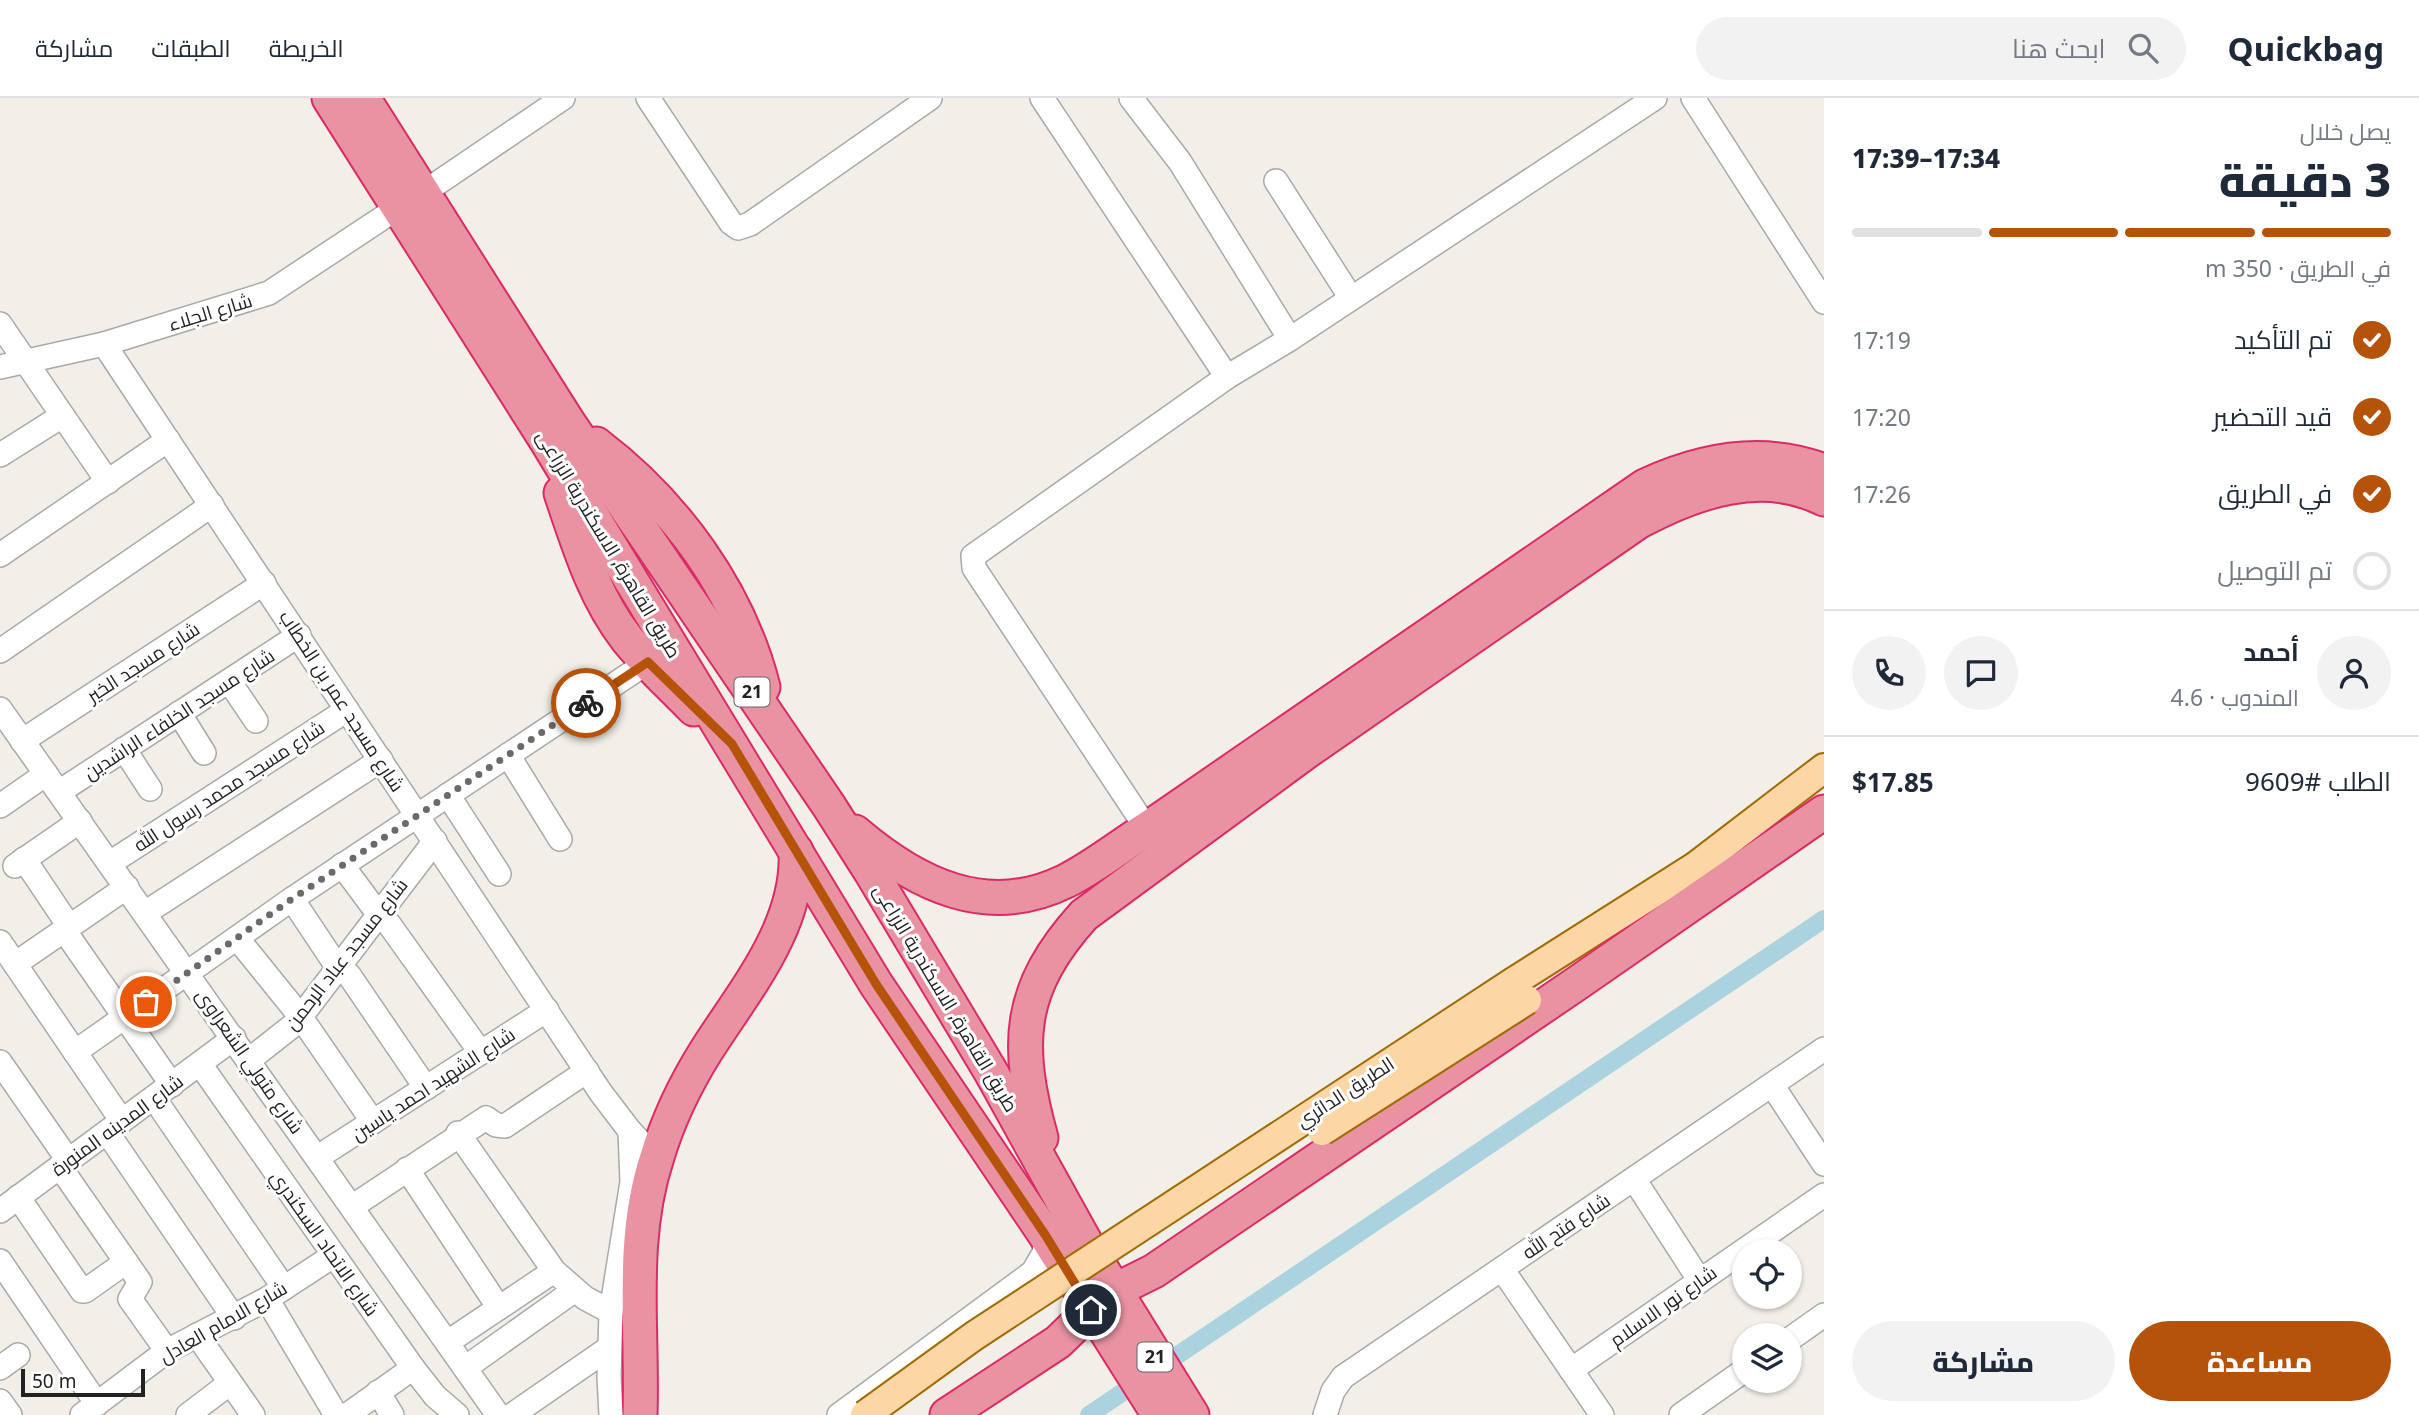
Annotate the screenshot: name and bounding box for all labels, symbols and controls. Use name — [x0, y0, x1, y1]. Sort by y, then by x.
search box — [1696, 17, 2186, 80]
text: Quickbag — [2228, 26, 2384, 71]
icon: search — [2124, 29, 2162, 67]
text: ابحث هنا — [2012, 30, 2106, 66]
text: مشاركة — [35, 31, 113, 64]
text: الطبقات — [151, 31, 231, 64]
text: الخريطة — [269, 31, 344, 64]
text: يصل خلال — [2300, 115, 2391, 147]
text: 17:34–17:39 — [1852, 140, 2000, 176]
text: 3 دقيقة — [2219, 148, 2391, 210]
text: في الطريق · 350 m — [2205, 252, 2391, 284]
street label: شارع الجلاء — [165, 287, 256, 338]
text: تم التأكيد — [2234, 321, 2332, 357]
icon: check — [2353, 321, 2391, 359]
text: 17:19 — [1852, 324, 1911, 356]
text: قيد التحضير — [2213, 398, 2332, 434]
icon: check — [2353, 398, 2391, 436]
text: 17:20 — [1852, 401, 1911, 433]
street label: طريق القاهرة, الاسكندرية الزراعى — [531, 425, 687, 663]
text: في الطريق — [2218, 475, 2332, 511]
icon: check — [2353, 475, 2391, 513]
text: 17:26 — [1852, 478, 1911, 510]
text: تم التوصيل — [2217, 552, 2332, 588]
street label: شارع مسجد عمر بن الخطاب — [273, 605, 410, 797]
street label: شارع مسجد الخير — [81, 616, 205, 710]
text: أحمد — [2243, 633, 2299, 669]
button: phone — [1852, 636, 1926, 710]
button: chat — [1944, 636, 2018, 710]
button: person — [2317, 636, 2391, 710]
street label: شارع مسجد الخلفاء الراشدين — [78, 642, 280, 786]
courier — [551, 668, 621, 738]
road number: 21 — [734, 678, 770, 706]
text: المندوب · 4.6 — [2171, 681, 2299, 713]
icon: bike — [567, 684, 605, 722]
street label: شارع مسجد محمد رسول الله — [128, 714, 330, 858]
text: الطلب #9609 — [2245, 763, 2391, 799]
text: $17.85 — [1852, 764, 1934, 800]
street label: شارع مسجد عباد الرحمن — [278, 873, 414, 1036]
street label: طريق القاهرة, الاسكندرية الزراعى — [868, 879, 1024, 1117]
pin — [116, 972, 176, 1032]
icon: bag — [127, 983, 165, 1021]
street label: شارع متولي الشعراوى — [188, 983, 310, 1140]
street label: شارع الشهيد احمد ياسين — [346, 1021, 521, 1148]
street label: الطريق الدائري — [1291, 1051, 1400, 1135]
street label: شارع المدينه المنورة — [46, 1068, 189, 1183]
street label: شارع الاتحاد السكندري — [263, 1165, 385, 1322]
street label: شارع فتح الله — [1517, 1187, 1616, 1266]
map controls — [1732, 1239, 1802, 1393]
button: locate — [1732, 1239, 1802, 1309]
street label: شارع نور الاسلام — [1604, 1259, 1722, 1353]
street label: شارع الامام العادل — [154, 1275, 292, 1370]
pin — [1061, 1280, 1121, 1340]
icon: home — [1072, 1291, 1110, 1329]
button: مشاركة — [1852, 1321, 2115, 1401]
button: مساعدة — [2129, 1321, 2391, 1401]
button: layers — [1732, 1323, 1802, 1393]
road number: 21 — [1138, 1342, 1172, 1372]
scale bar — [21, 1366, 145, 1398]
text: 50 m — [32, 1368, 76, 1394]

